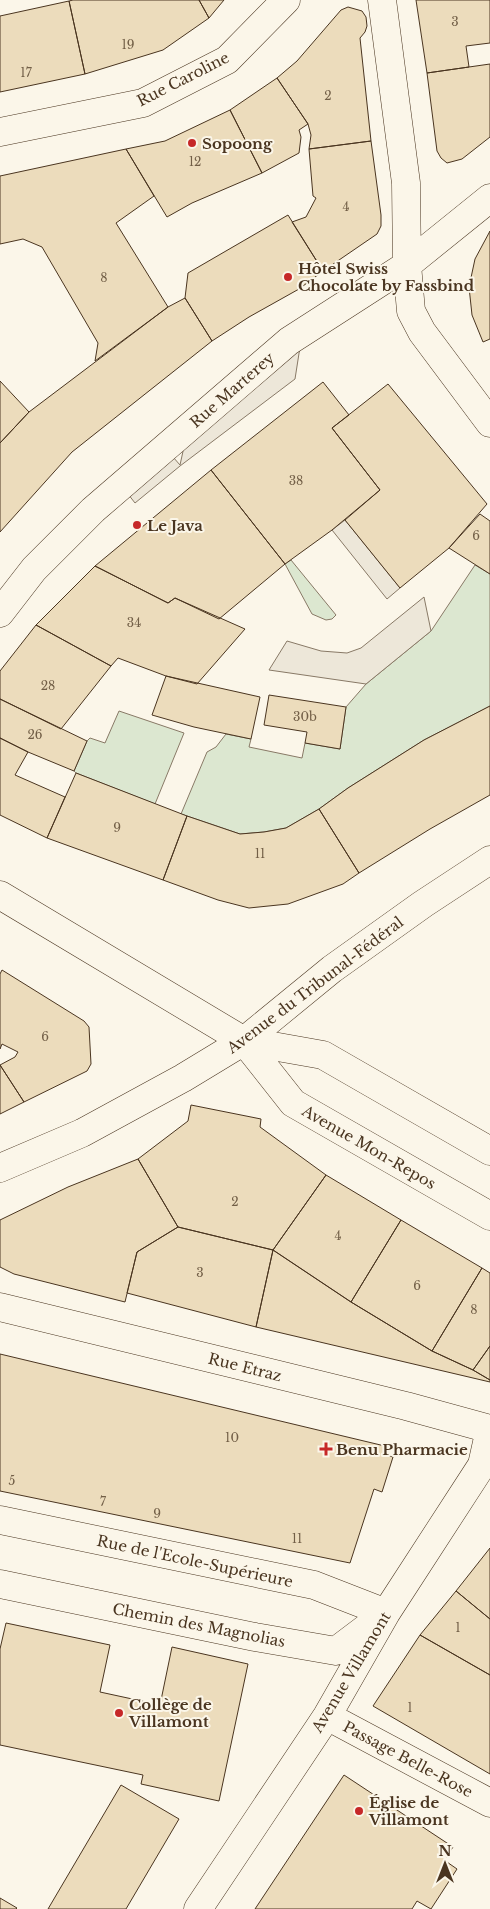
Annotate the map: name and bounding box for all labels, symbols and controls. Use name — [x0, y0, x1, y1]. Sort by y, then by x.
house number: 3 — [451, 14, 459, 29]
house number: 19 — [121, 37, 135, 52]
street label: Rue Caroline — [134, 48, 232, 110]
house number: 17 — [20, 65, 33, 80]
house number: 2 — [324, 88, 332, 103]
place label: Sopoong — [202, 134, 273, 153]
marker: Sopoong — [186, 137, 198, 149]
house number: 12 — [189, 154, 201, 169]
house number: 4 — [342, 199, 350, 214]
place label: Hôtel Swiss Chocolate by Fassbind — [298, 259, 475, 295]
house number: 8 — [100, 270, 108, 285]
marker: Hôtel Swiss Chocolate by Fassbind — [282, 271, 294, 283]
street label: Rue Marterey — [186, 348, 278, 432]
house number: 38 — [289, 473, 303, 488]
place label: Le Java — [147, 516, 203, 535]
marker: Le Java — [131, 519, 143, 531]
house number: 6 — [472, 528, 480, 543]
house number: 34 — [127, 615, 141, 630]
house number: 28 — [41, 678, 55, 693]
house number: 30b — [293, 709, 317, 724]
house number: 26 — [27, 727, 43, 742]
house number: 9 — [113, 820, 121, 835]
house number: 11 — [255, 846, 265, 861]
street label: Avenue du Tribunal-Fédéral — [222, 912, 407, 1058]
house number: 6 — [41, 1029, 49, 1044]
street label: Avenue Mon-Repos — [298, 1100, 439, 1193]
house number: 2 — [231, 1194, 239, 1209]
house number: 4 — [334, 1228, 342, 1243]
house number: 3 — [196, 1265, 204, 1280]
house number: 6 — [413, 1278, 421, 1293]
house number: 8 — [470, 1302, 478, 1317]
street label: Rue Etraz — [206, 1349, 284, 1385]
house number: 10 — [225, 1430, 239, 1445]
place label: Benu Pharmacie — [336, 1440, 468, 1459]
marker: Benu Pharmacie — [320, 1443, 332, 1455]
house number: 5 — [9, 1473, 16, 1488]
house number: 7 — [100, 1494, 107, 1509]
house number: 9 — [153, 1506, 161, 1521]
street label: Rue de l'Ecole-Supérieure — [95, 1531, 295, 1591]
house number: 11 — [292, 1531, 302, 1546]
street label: Chemin des Magnolias — [111, 1599, 287, 1651]
street label: Avenue Villamont — [307, 1608, 395, 1737]
house number: 1 — [455, 1620, 461, 1635]
place label: Collège de Villamont — [128, 1695, 212, 1731]
house number: 1 — [407, 1700, 413, 1715]
marker: Collège de Villamont — [113, 1707, 125, 1719]
street label: Passage Belle-Rose — [340, 1717, 476, 1801]
place label: Église de Villamont — [368, 1793, 449, 1829]
marker: Église de Villamont — [353, 1805, 365, 1817]
north arrow — [420, 1839, 470, 1889]
text: N — [438, 1842, 452, 1860]

